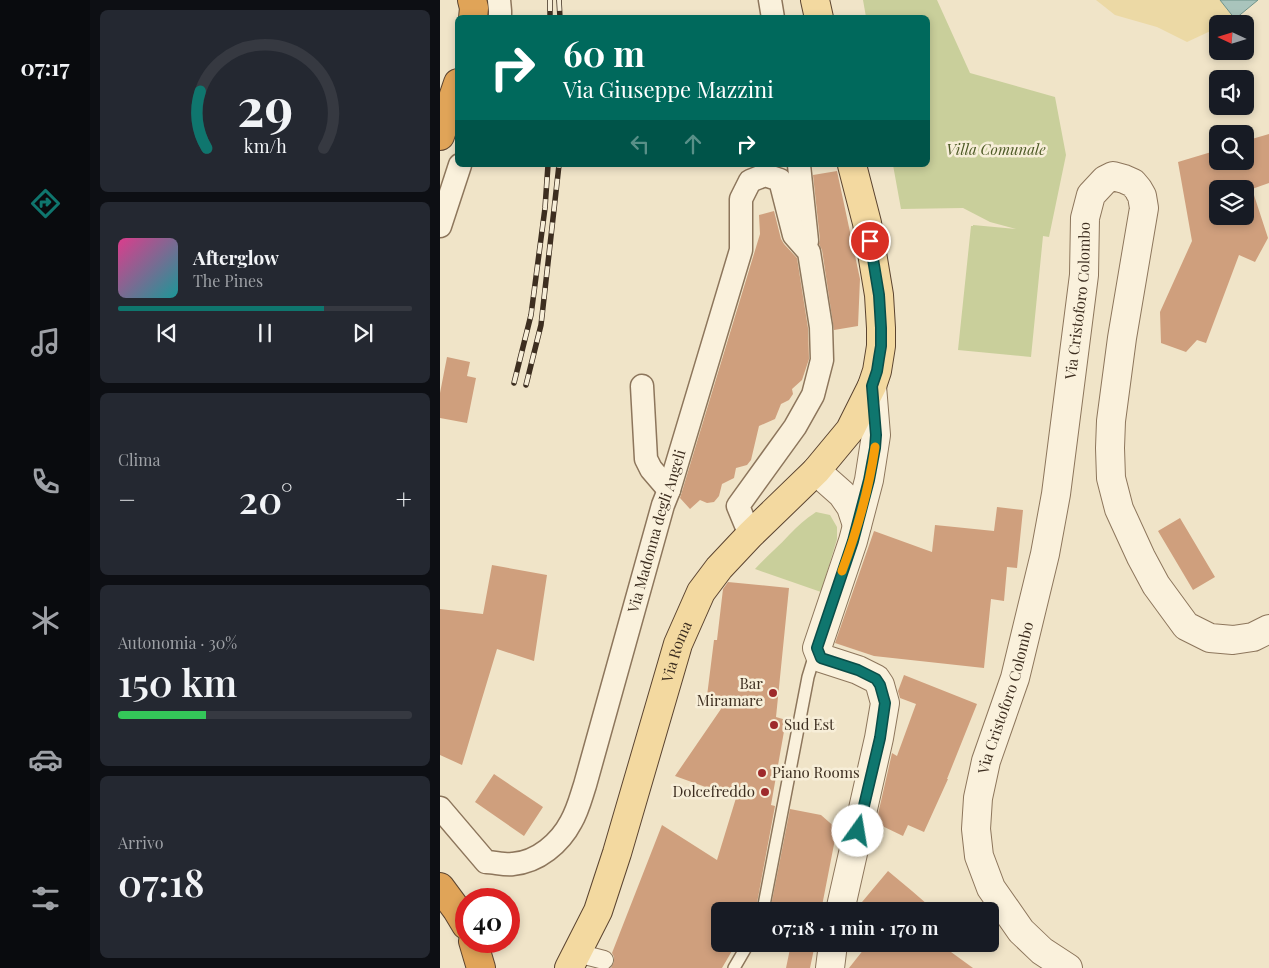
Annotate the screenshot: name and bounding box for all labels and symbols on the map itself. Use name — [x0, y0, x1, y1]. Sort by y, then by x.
north arrow — [1209, 15, 1254, 60]
park label: Villa Comunale — [946, 139, 1046, 159]
pin — [849, 220, 891, 262]
street label: Via Cristoforo Colombo — [1060, 222, 1094, 381]
street label: Via Madonna degli Angeli — [622, 446, 690, 616]
street label: Via Roma — [656, 617, 696, 685]
street label: Via Cristoforo Colombo — [972, 620, 1037, 777]
place label: Bar Miramare — [697, 673, 763, 710]
marker: Bar Miramare — [767, 687, 779, 699]
place label: Sud Est — [784, 714, 835, 734]
marker: Sud Est — [768, 719, 780, 731]
place label: Piano Rooms — [772, 762, 860, 782]
marker: Piano Rooms — [756, 767, 768, 779]
place label: Dolcefreddo — [672, 781, 755, 801]
marker: Dolcefreddo — [759, 786, 771, 798]
position arrow — [831, 804, 883, 856]
speed limit sign: 40 — [455, 888, 520, 953]

